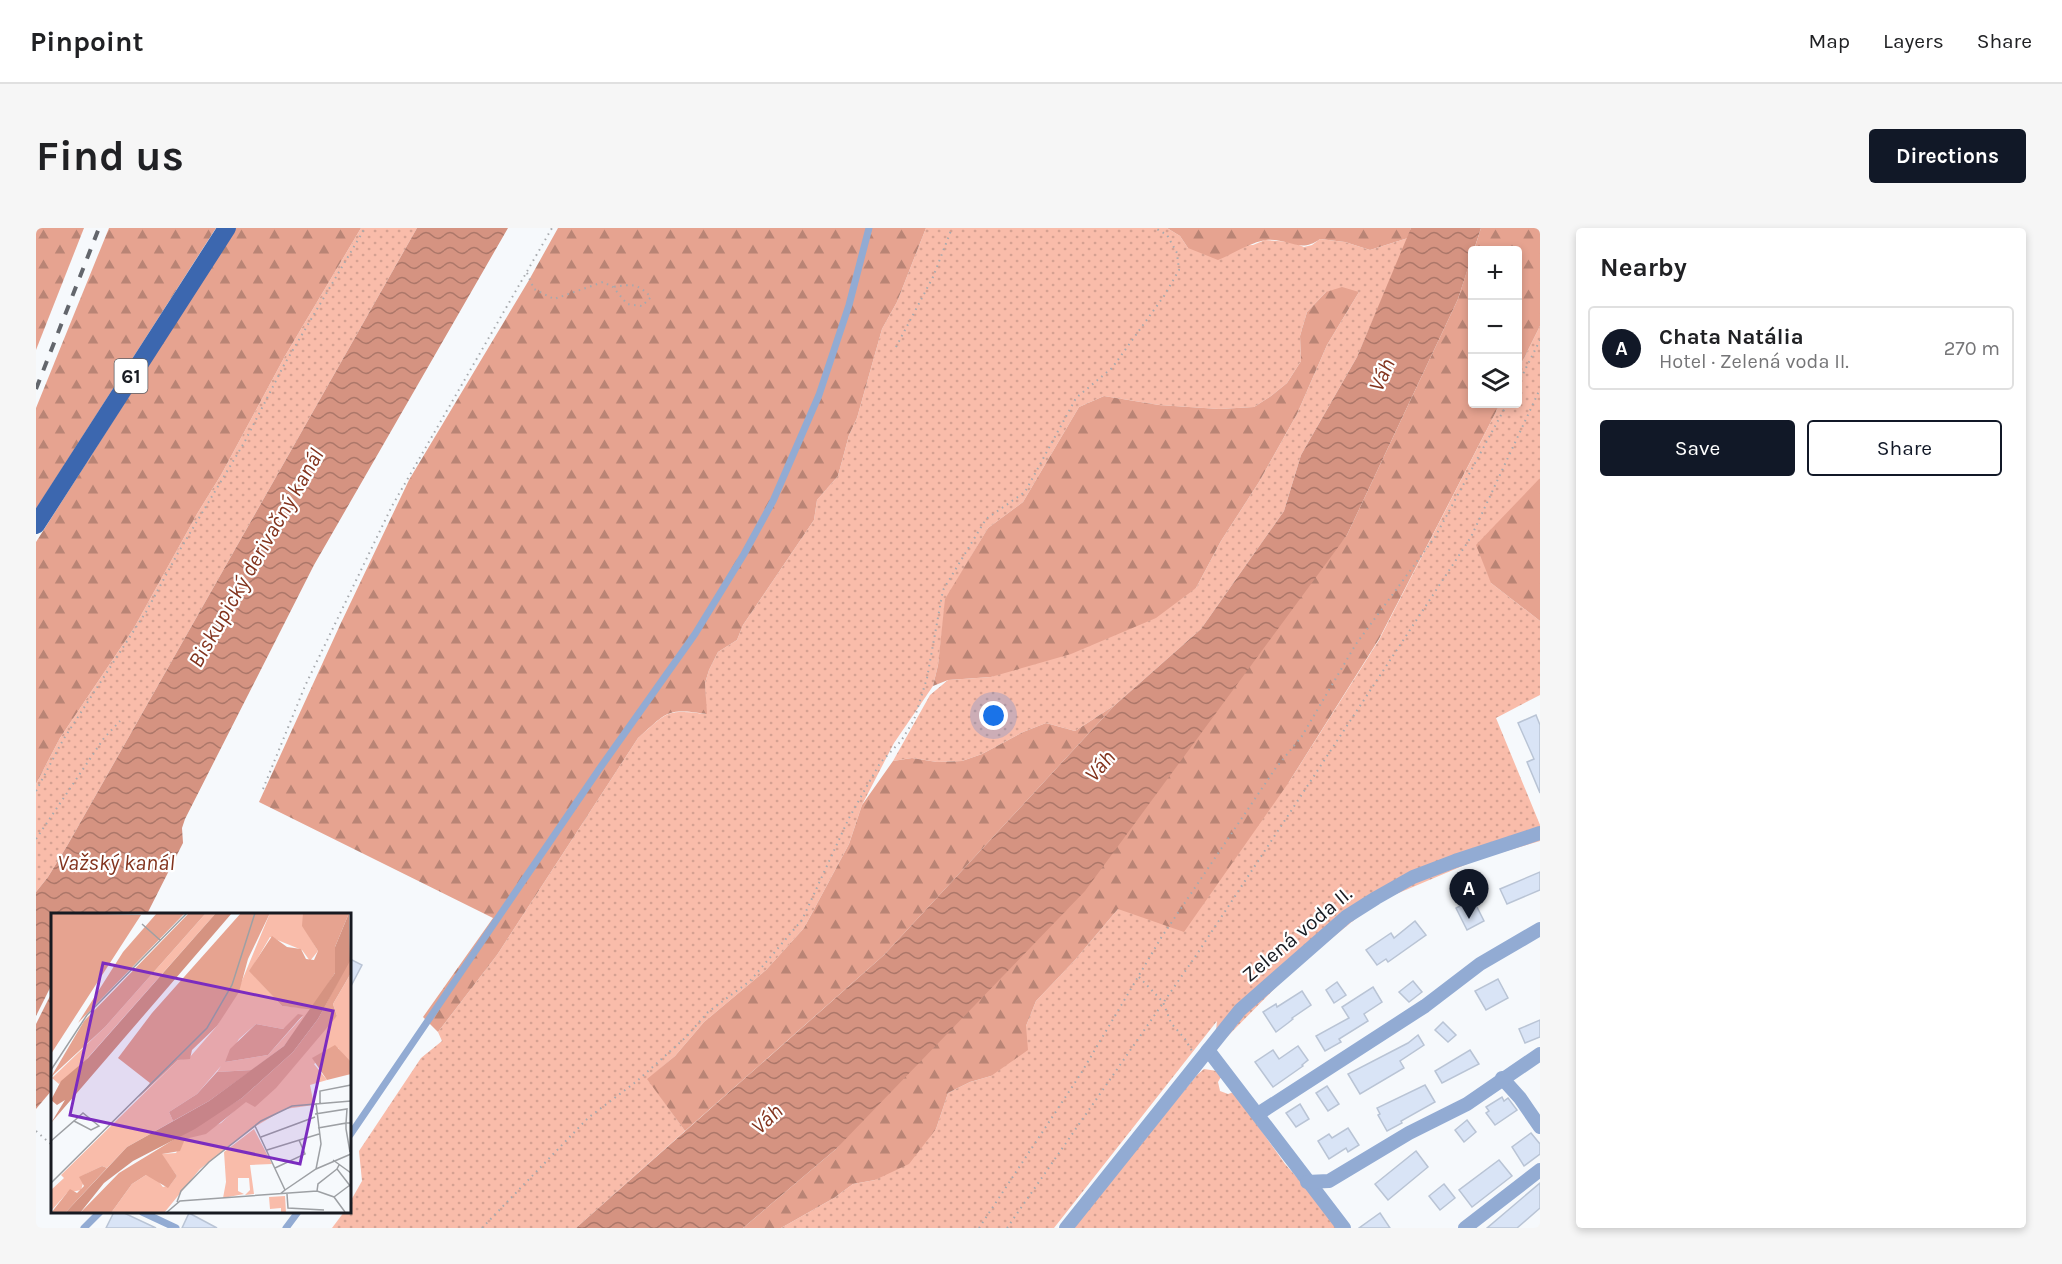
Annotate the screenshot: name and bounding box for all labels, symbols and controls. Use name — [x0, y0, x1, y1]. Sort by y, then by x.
text: Pinpoint — [30, 25, 143, 58]
text: Map — [1808, 29, 1850, 53]
text: Layers — [1883, 29, 1944, 53]
text: Share — [1977, 29, 2032, 53]
button: Directions — [1869, 129, 2026, 183]
text: Find us — [36, 131, 184, 181]
map controls — [1468, 246, 1522, 408]
button: + — [1468, 246, 1522, 300]
text: Nearby — [1600, 252, 1687, 283]
button: − — [1468, 300, 1522, 354]
text: Chata Natália — [1659, 324, 1804, 350]
text: A — [1615, 337, 1628, 360]
text: 270 m — [1944, 337, 2000, 360]
text: Hotel · Zelená voda II. — [1659, 350, 1849, 373]
water label: Váh — [1363, 354, 1401, 396]
button: layers — [1468, 354, 1522, 408]
road number: 61 — [114, 359, 148, 393]
button: Save — [1600, 420, 1795, 476]
button: Share — [1807, 420, 2002, 476]
water label: Biskupický derivačný kanál — [183, 444, 329, 672]
your location — [979, 701, 1008, 730]
water label: Váh — [1079, 745, 1121, 787]
water label: Važský kanál — [57, 850, 175, 876]
pin: A — [1450, 870, 1488, 919]
street label: Zelená voda II. — [1237, 881, 1357, 987]
inset map — [51, 913, 351, 1213]
water label: Váh — [746, 1098, 788, 1140]

